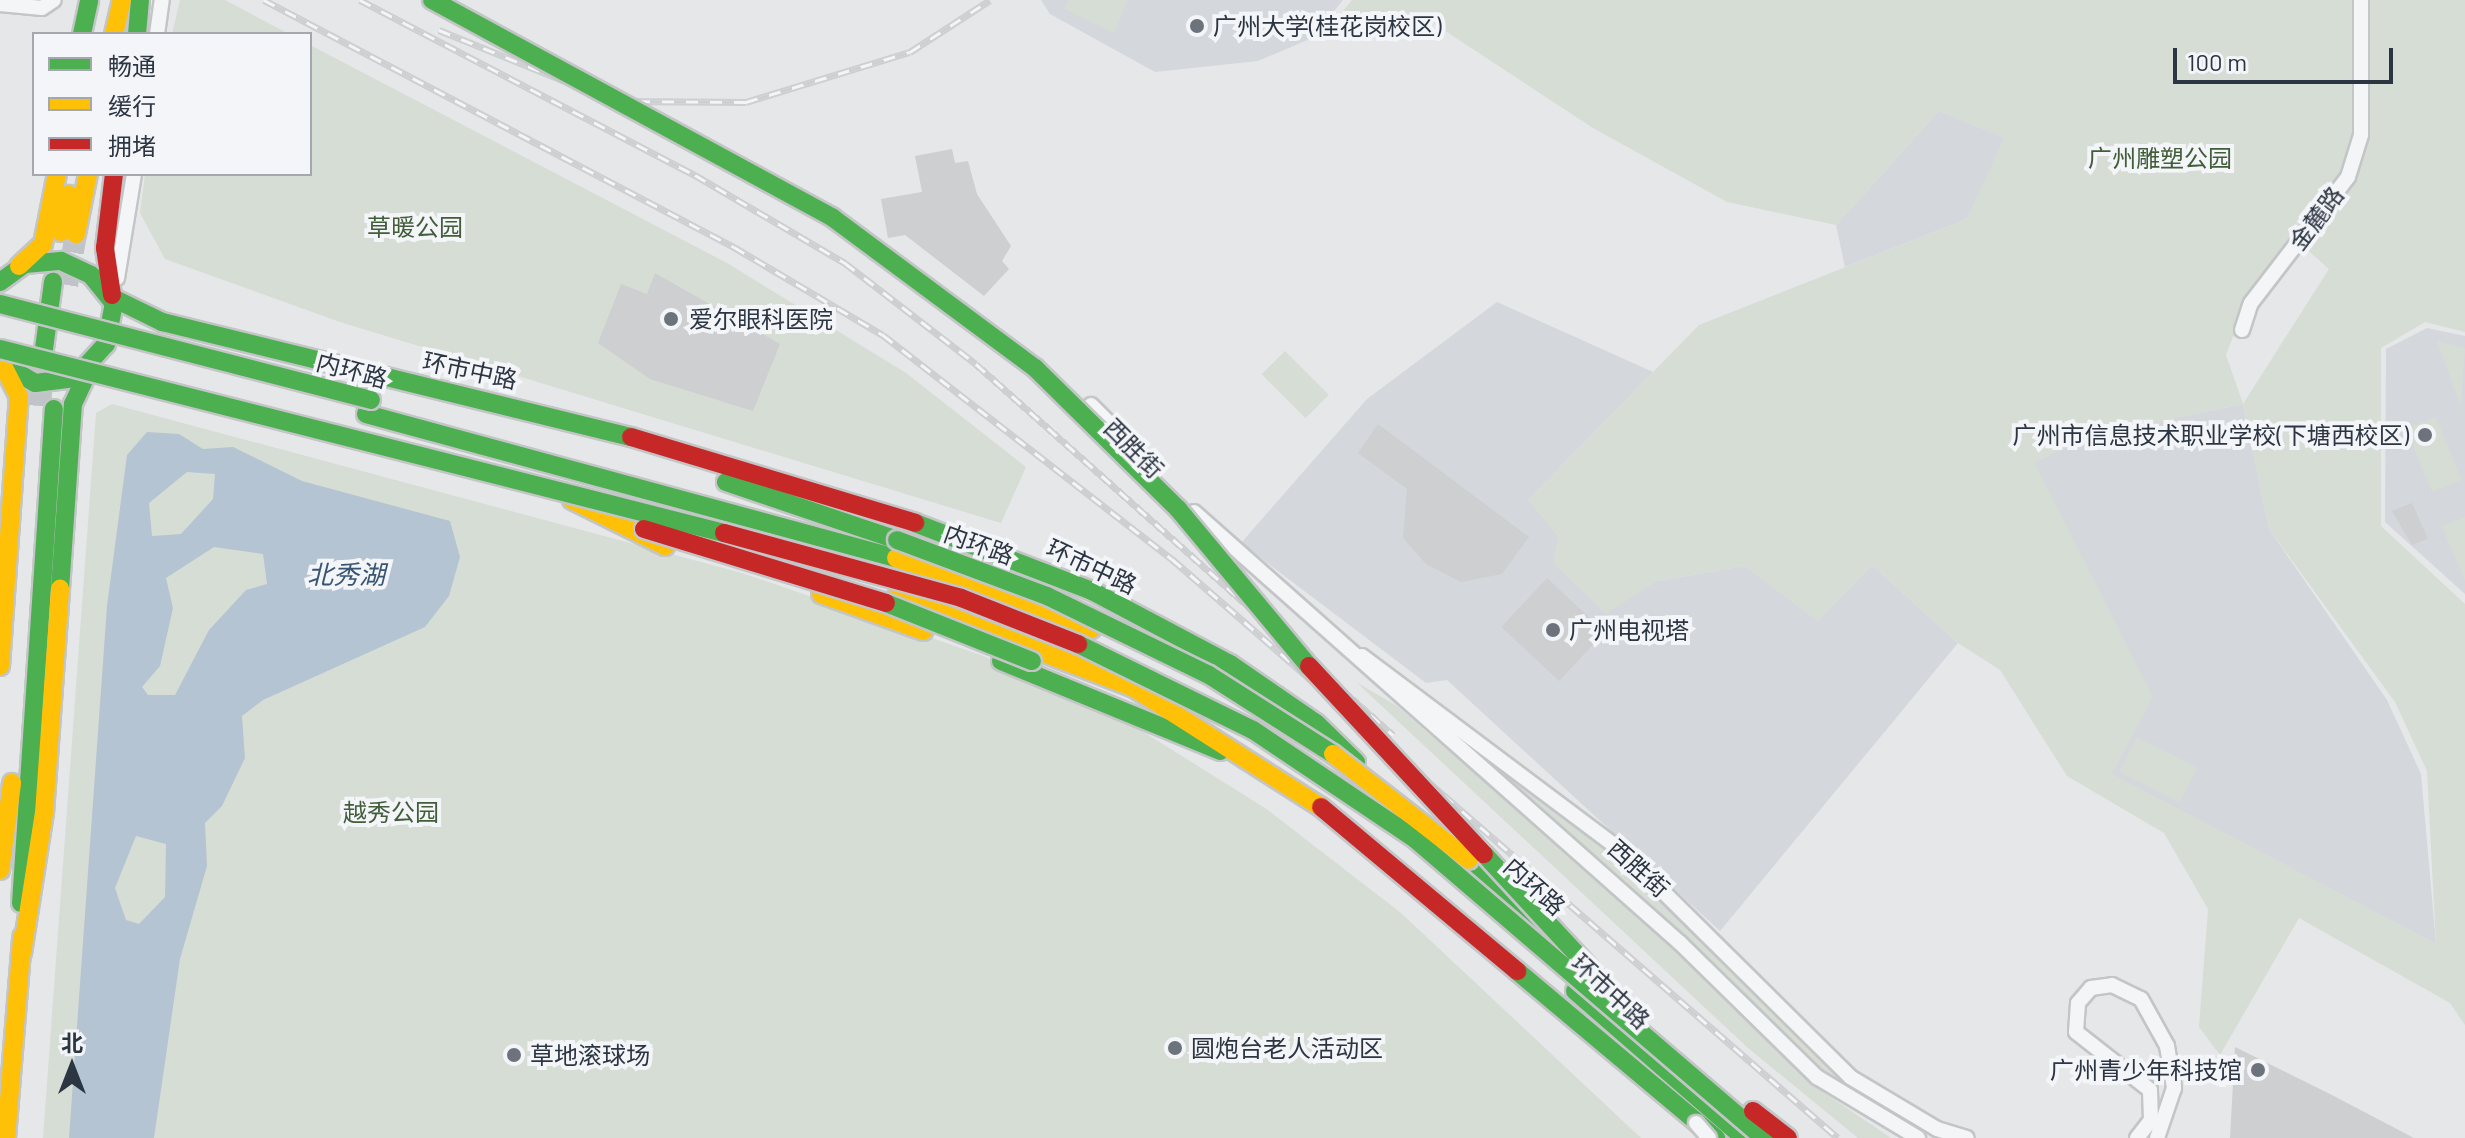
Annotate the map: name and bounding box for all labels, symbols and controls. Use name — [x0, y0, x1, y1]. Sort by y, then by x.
place label: 广州大学(桂花岗校区) — [1213, 12, 1442, 40]
marker: 广州大学(桂花岗校区) — [1188, 17, 1206, 35]
legend — [32, 32, 312, 176]
scale bar — [2177, 32, 2397, 82]
text: 100 m — [2187, 47, 2247, 76]
text: 畅通 — [108, 51, 156, 80]
text: 缓行 — [108, 91, 156, 120]
text: 拥堵 — [108, 131, 156, 160]
park label: 广州雕塑公园 — [2088, 144, 2232, 172]
street label: 金麓路 — [2283, 181, 2349, 255]
park label: 草暖公园 — [367, 213, 463, 241]
place label: 爱尔眼科医院 — [689, 305, 833, 333]
marker: 爱尔眼科医院 — [660, 308, 682, 330]
street label: 环市中路 — [420, 346, 520, 394]
street label: 内环路 — [313, 347, 391, 393]
street label: 西胜街 — [1098, 412, 1170, 484]
place label: 广州市信息技术职业学校(下塘西校区) — [2012, 421, 2409, 449]
marker: 广州市信息技术职业学校(下塘西校区) — [2416, 426, 2434, 444]
street label: 内环路 — [940, 518, 1018, 570]
street label: 环市中路 — [1042, 533, 1142, 599]
water label: 北秀湖 — [307, 558, 385, 590]
place label: 广州电视塔 — [1569, 616, 1689, 644]
marker: 广州电视塔 — [1544, 621, 1562, 639]
park label: 越秀公园 — [343, 798, 439, 826]
street label: 西胜街 — [1603, 833, 1675, 903]
street label: 内环路 — [1499, 851, 1571, 921]
street label: 环市中路 — [1566, 948, 1656, 1034]
north arrow — [32, 1026, 112, 1106]
text: 北 — [61, 1029, 83, 1055]
place label: 圆炮台老人活动区 — [1191, 1034, 1383, 1062]
marker: 圆炮台老人活动区 — [1166, 1039, 1184, 1057]
place label: 草地滚球场 — [530, 1041, 650, 1069]
marker: 草地滚球场 — [505, 1046, 523, 1064]
place label: 广州青少年科技馆 — [2050, 1056, 2242, 1084]
marker: 广州青少年科技馆 — [2249, 1061, 2267, 1079]

